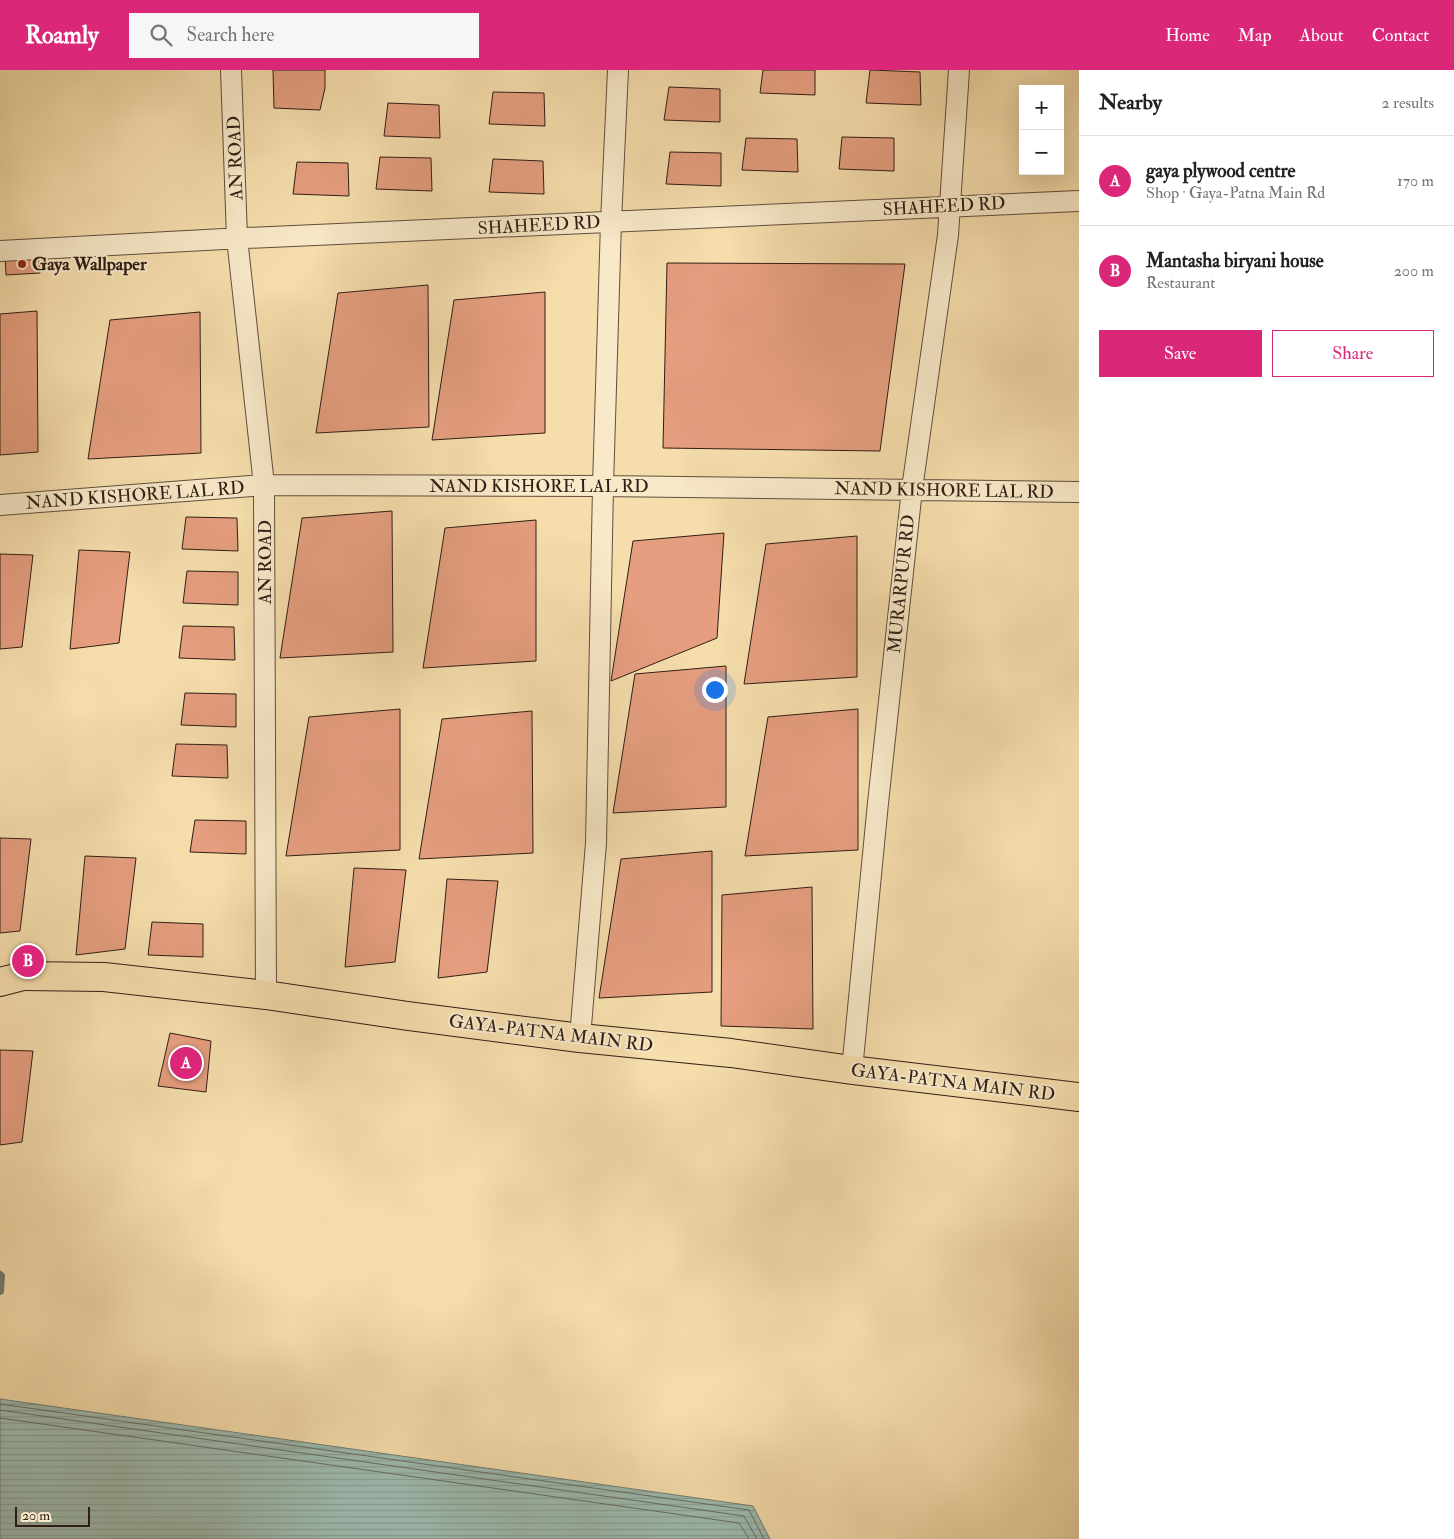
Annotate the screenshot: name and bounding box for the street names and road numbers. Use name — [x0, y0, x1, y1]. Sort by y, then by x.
street label: AN ROAD — [223, 115, 249, 202]
street label: SHAHEED RD — [882, 192, 1006, 221]
street label: SHAHEED RD — [477, 211, 601, 240]
street label: NAND KISHORE LAL RD — [429, 475, 649, 498]
street label: NAND KISHORE LAL RD — [25, 476, 245, 515]
street label: NAND KISHORE LAL RD — [834, 477, 1054, 504]
street label: MURARPUR RD — [883, 513, 920, 655]
street label: AN ROAD — [254, 520, 277, 605]
street label: GAYA-PATNA MAIN RD — [447, 1010, 654, 1057]
street label: GAYA-PATNA MAIN RD — [849, 1059, 1056, 1106]

